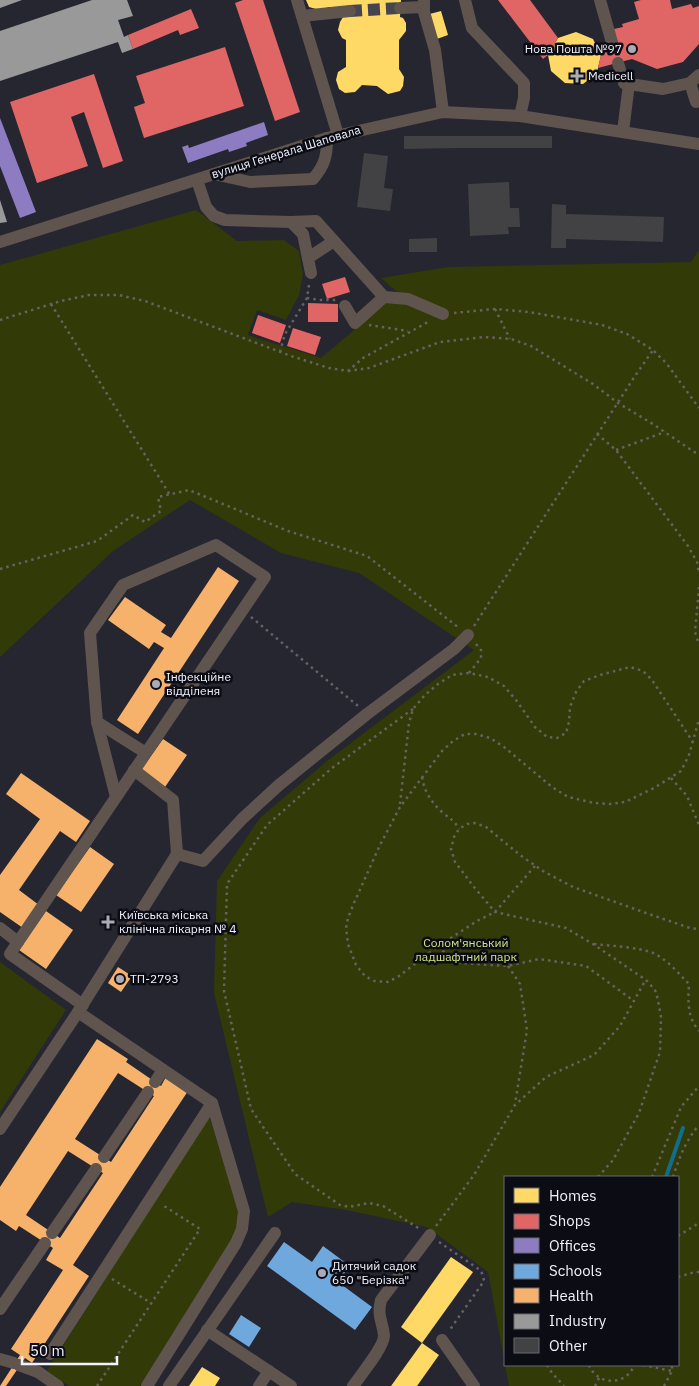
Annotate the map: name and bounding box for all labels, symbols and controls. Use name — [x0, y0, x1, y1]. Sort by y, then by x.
place label: Нова Пошта №97 — [525, 41, 622, 56]
marker: Нова Пошта №97 — [626, 43, 638, 55]
place label: Medicell — [588, 68, 633, 83]
marker: Medicell — [570, 69, 584, 83]
street label: вулиця Генерала Шаповала — [210, 122, 363, 181]
place label: Інфекційне відділеня — [166, 669, 231, 698]
marker: Інфекційне відділеня — [150, 678, 162, 690]
place label: Київська міська клінічна лікарня № 4 — [119, 907, 236, 936]
marker: Київська міська клінічна лікарня № 4 — [101, 915, 115, 929]
park label: Солом'янський ладшафтний парк — [415, 935, 517, 964]
place label: ТП-2793 — [130, 971, 179, 986]
marker: ТП-2793 — [114, 973, 126, 985]
legend — [504, 1176, 679, 1366]
text: Homes — [549, 1186, 597, 1205]
text: Shops — [549, 1211, 591, 1230]
text: Offices — [549, 1236, 596, 1255]
place label: Дитячий садок 650 "Берізка" — [332, 1258, 417, 1287]
text: Schools — [549, 1261, 602, 1280]
marker: Дитячий садок 650 "Берізка" — [316, 1267, 328, 1279]
text: Health — [549, 1286, 594, 1305]
text: Industry — [549, 1311, 607, 1330]
scale bar — [22, 1334, 118, 1366]
text: Other — [549, 1336, 588, 1355]
text: 50 m — [30, 1341, 65, 1360]

